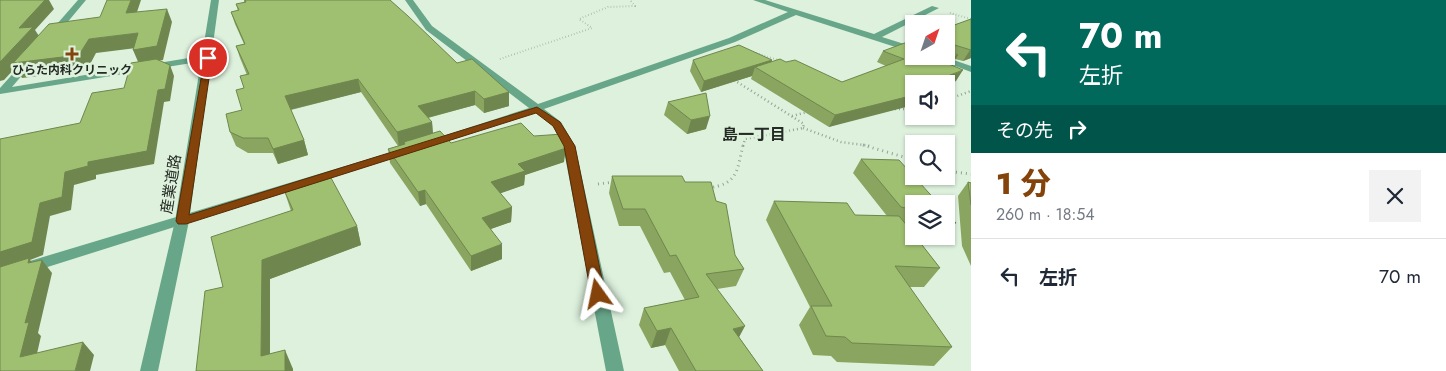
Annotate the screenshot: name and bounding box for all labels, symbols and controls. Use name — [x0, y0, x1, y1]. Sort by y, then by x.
text: 70 m — [1079, 11, 1162, 61]
north arrow — [905, 15, 955, 65]
map controls — [905, 15, 955, 245]
icon: left — [996, 20, 1061, 85]
pin — [187, 37, 229, 79]
icon: arrive — [194, 44, 222, 72]
marker: ひらた内科クリニック — [65, 47, 79, 61]
text: 左折 — [1079, 59, 1123, 91]
place label: ひらた内科クリニック — [12, 61, 132, 79]
button: sound — [905, 75, 955, 125]
icon: right — [1063, 115, 1091, 143]
text: その先 — [996, 117, 1053, 144]
district label: 島一丁目 — [722, 123, 786, 146]
button: search — [905, 135, 955, 185]
street label: 産業道路 — [155, 153, 187, 215]
text: 1 分 — [996, 162, 1051, 205]
button: close — [1369, 170, 1421, 222]
button: layers — [905, 195, 955, 245]
text: 260 m · 18:54 — [996, 203, 1095, 226]
icon: left — [996, 262, 1024, 290]
text: 70 m — [1379, 263, 1421, 290]
text: 左折 — [1039, 264, 1077, 291]
position arrow — [571, 267, 623, 319]

